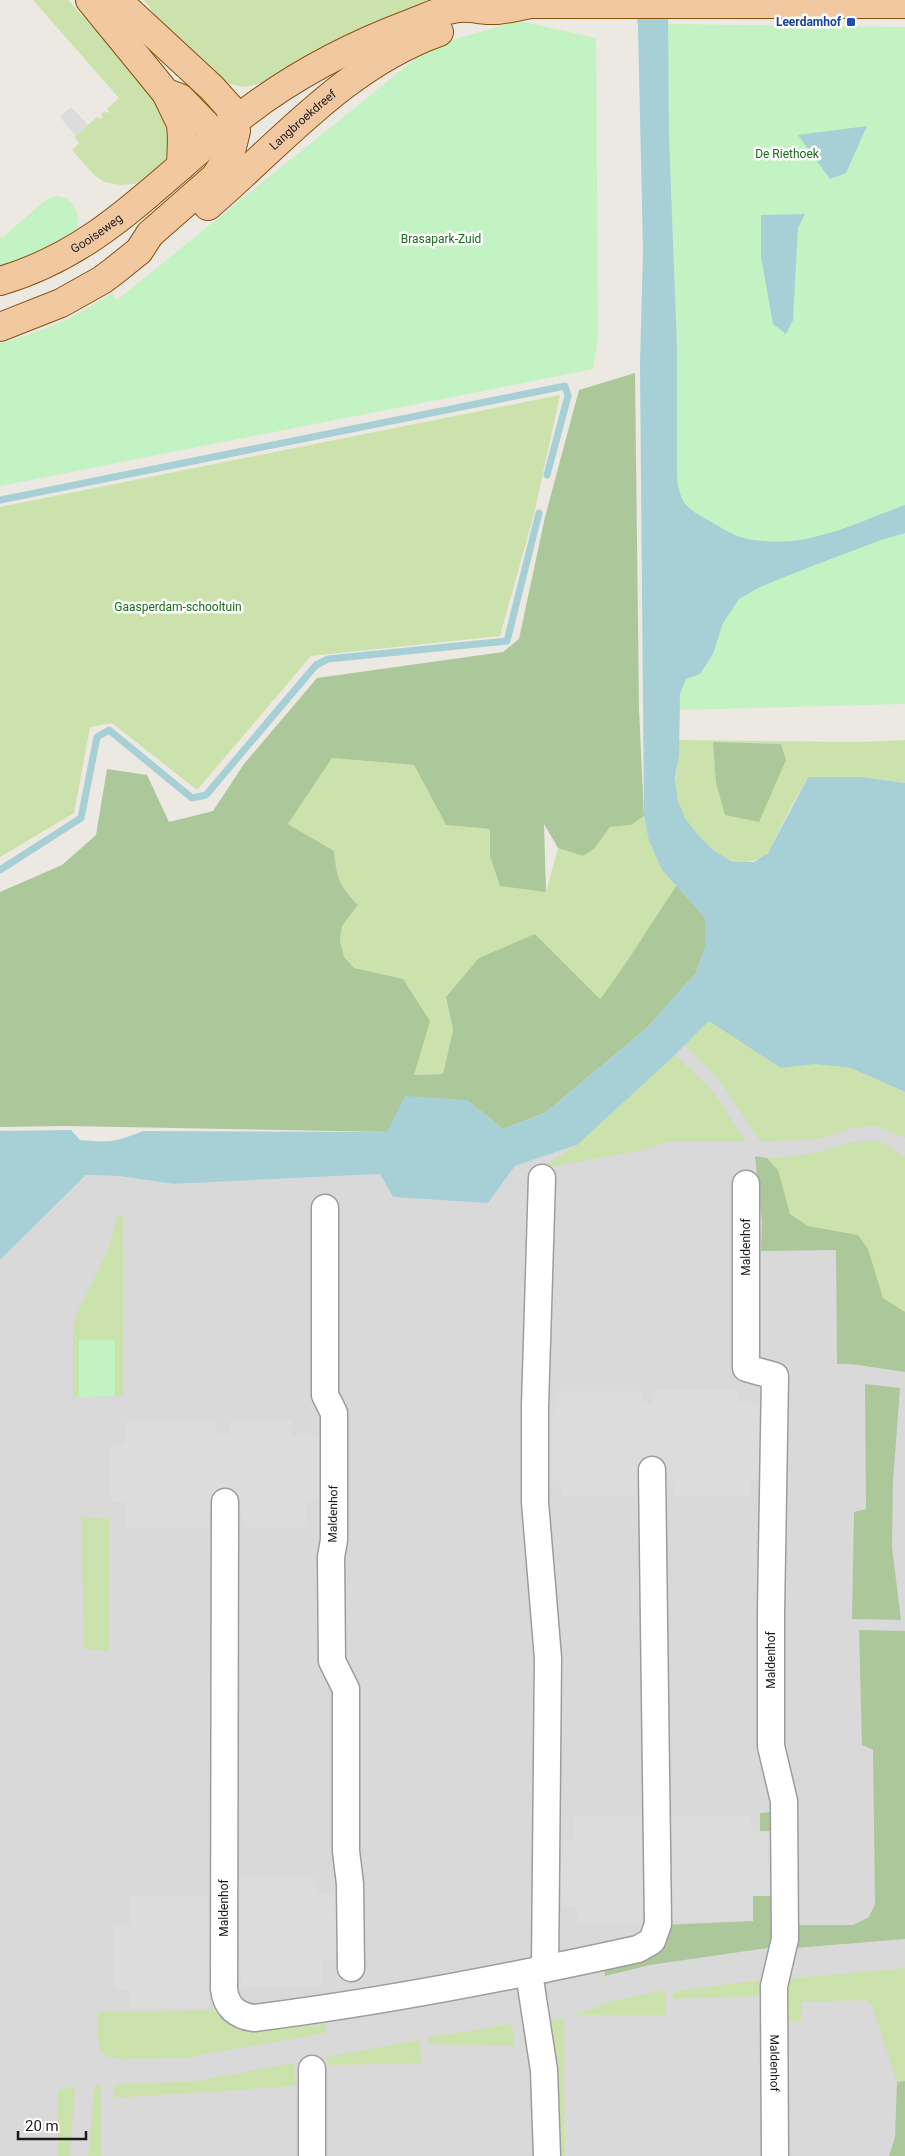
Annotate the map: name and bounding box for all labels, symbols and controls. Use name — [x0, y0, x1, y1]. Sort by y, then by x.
place label: Leerdamhof — [776, 15, 842, 29]
marker: Leerdamhof — [845, 16, 857, 28]
street label: Langbroekdreef — [267, 87, 340, 153]
park label: De Riethoek — [755, 147, 820, 161]
street label: Gooiseweg — [68, 211, 125, 256]
park label: Brasapark-Zuid — [401, 232, 481, 246]
park label: Gaasperdam-schooltuin — [114, 600, 242, 614]
street label: Maldenhof — [739, 1218, 753, 1276]
street label: Maldenhof — [326, 1484, 341, 1543]
street label: Maldenhof — [764, 1631, 778, 1689]
street label: Maldenhof — [217, 1879, 231, 1937]
street label: Maldenhof — [767, 2034, 782, 2093]
scale bar — [18, 2108, 85, 2140]
text: 20 m — [25, 2117, 59, 2135]

